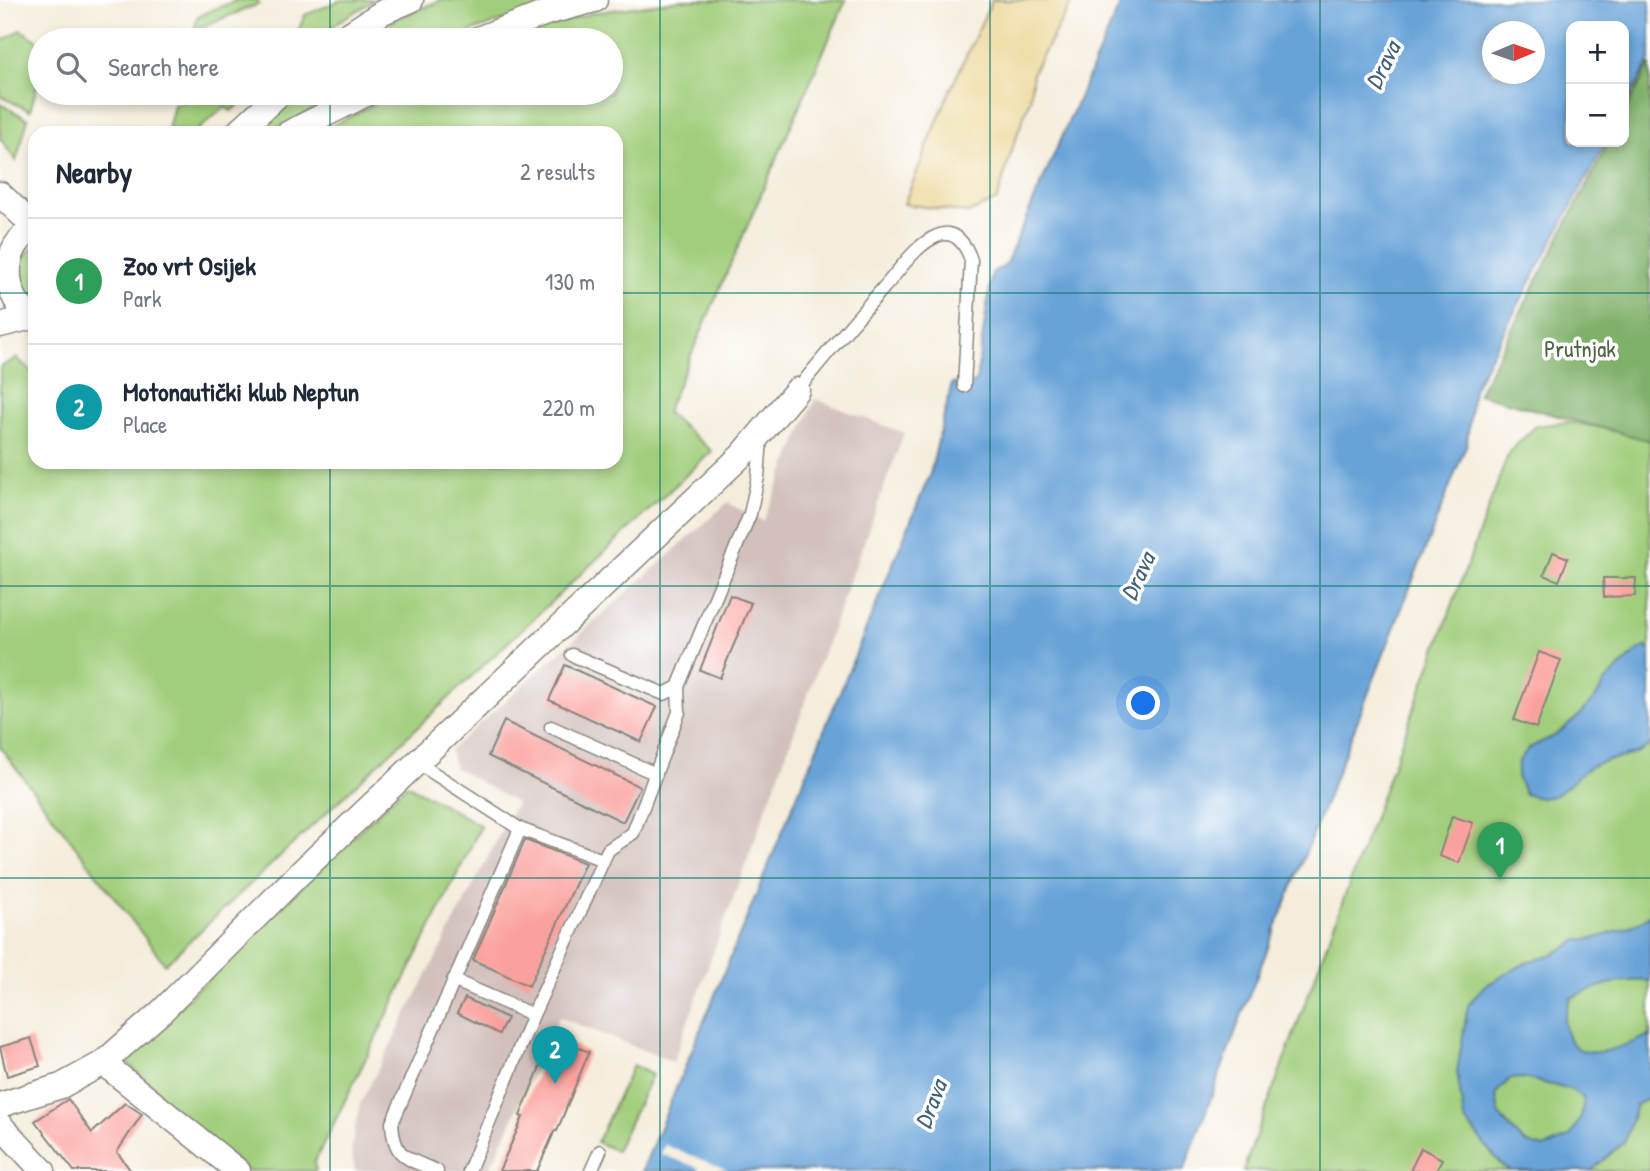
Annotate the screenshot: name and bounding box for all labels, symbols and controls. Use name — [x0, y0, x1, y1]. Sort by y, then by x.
north arrow — [1482, 21, 1545, 84]
map controls — [1566, 21, 1629, 147]
button: + — [1566, 21, 1629, 84]
search box — [28, 28, 623, 105]
water label: Drava — [1357, 34, 1408, 94]
icon: search — [52, 48, 90, 86]
text: Search here — [108, 49, 219, 84]
button: − — [1566, 84, 1629, 147]
text: Nearby — [56, 152, 132, 192]
text: 2 results — [520, 156, 595, 187]
text: Zoo vrt Osijek — [123, 248, 256, 283]
text: 1 — [75, 266, 83, 297]
text: 130 m — [545, 266, 595, 297]
text: Park — [123, 283, 161, 314]
park label: Prutnjak — [1544, 333, 1616, 364]
text: Motonautički klub Neptun — [123, 374, 359, 409]
text: 2 — [74, 392, 84, 423]
text: 220 m — [542, 392, 595, 423]
text: Place — [123, 409, 167, 440]
water label: Drava — [1112, 545, 1163, 605]
your location — [1126, 686, 1160, 720]
pin: 1 — [1477, 822, 1523, 880]
pin: 2 — [532, 1026, 578, 1084]
water label: Drava — [906, 1073, 955, 1133]

